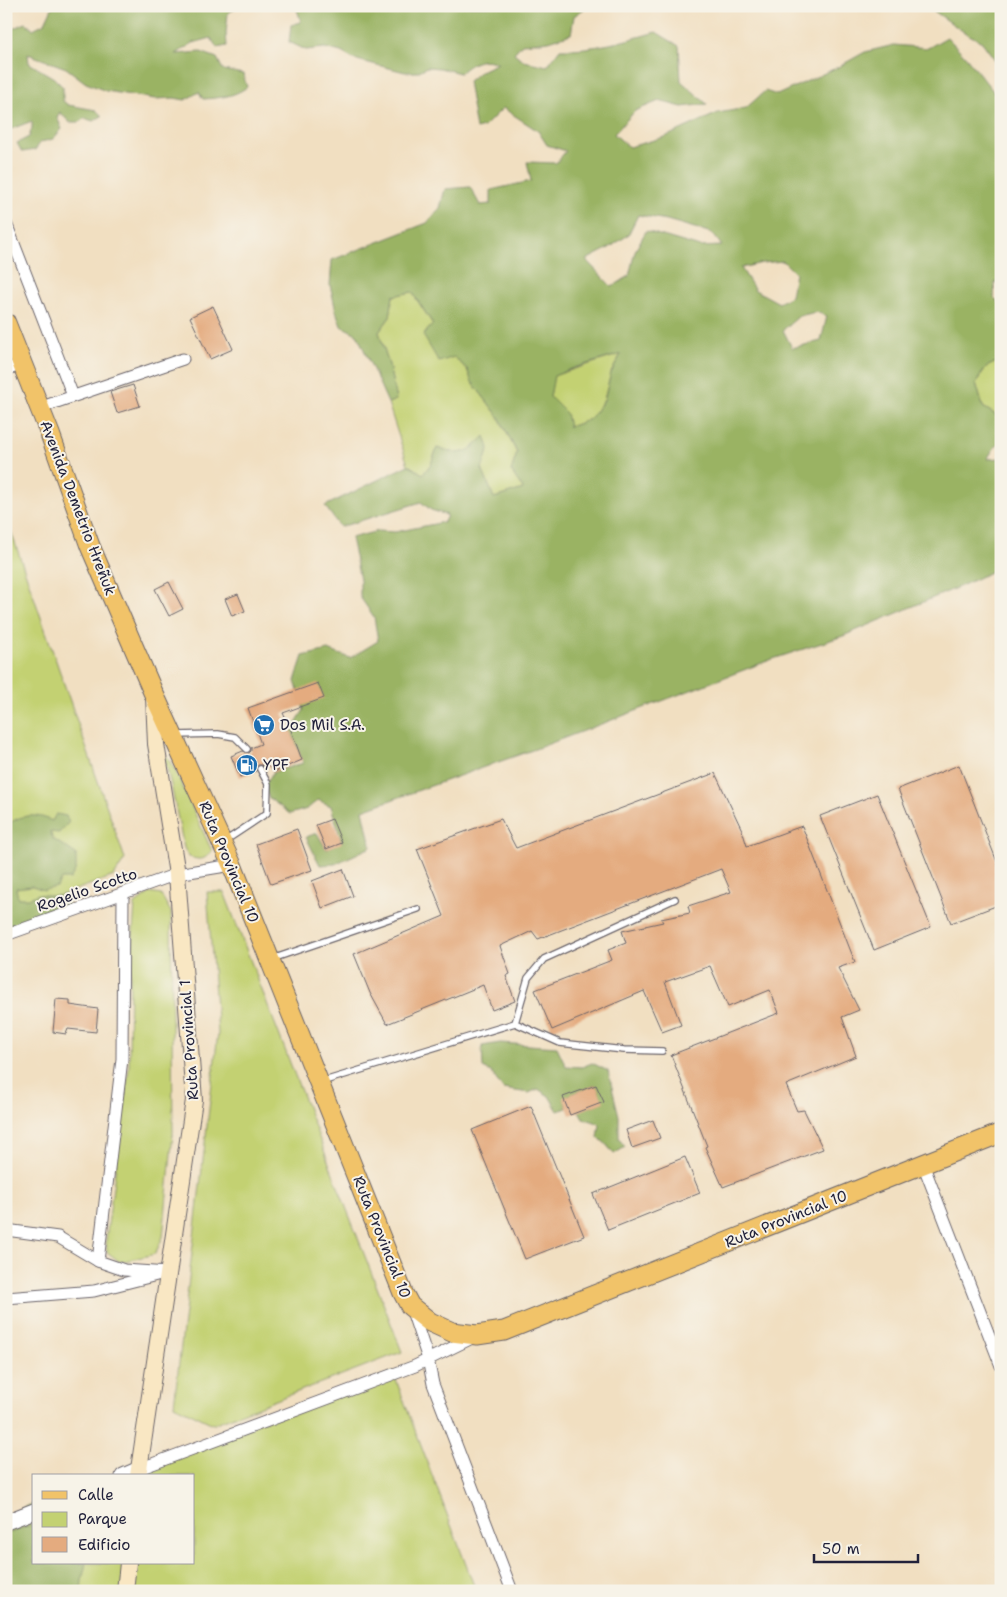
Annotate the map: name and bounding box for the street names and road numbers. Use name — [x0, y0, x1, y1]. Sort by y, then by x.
street label: Avenida Demetrio Hreñuk — [35, 418, 121, 598]
street label: Ruta Provincial 10 — [194, 798, 264, 926]
street label: Rogelio Scotto — [34, 863, 140, 917]
street label: Ruta Provincial 1 — [175, 979, 203, 1101]
street label: Ruta Provincial 10 — [348, 1173, 416, 1301]
street label: Ruta Provincial 10 — [722, 1185, 850, 1253]

